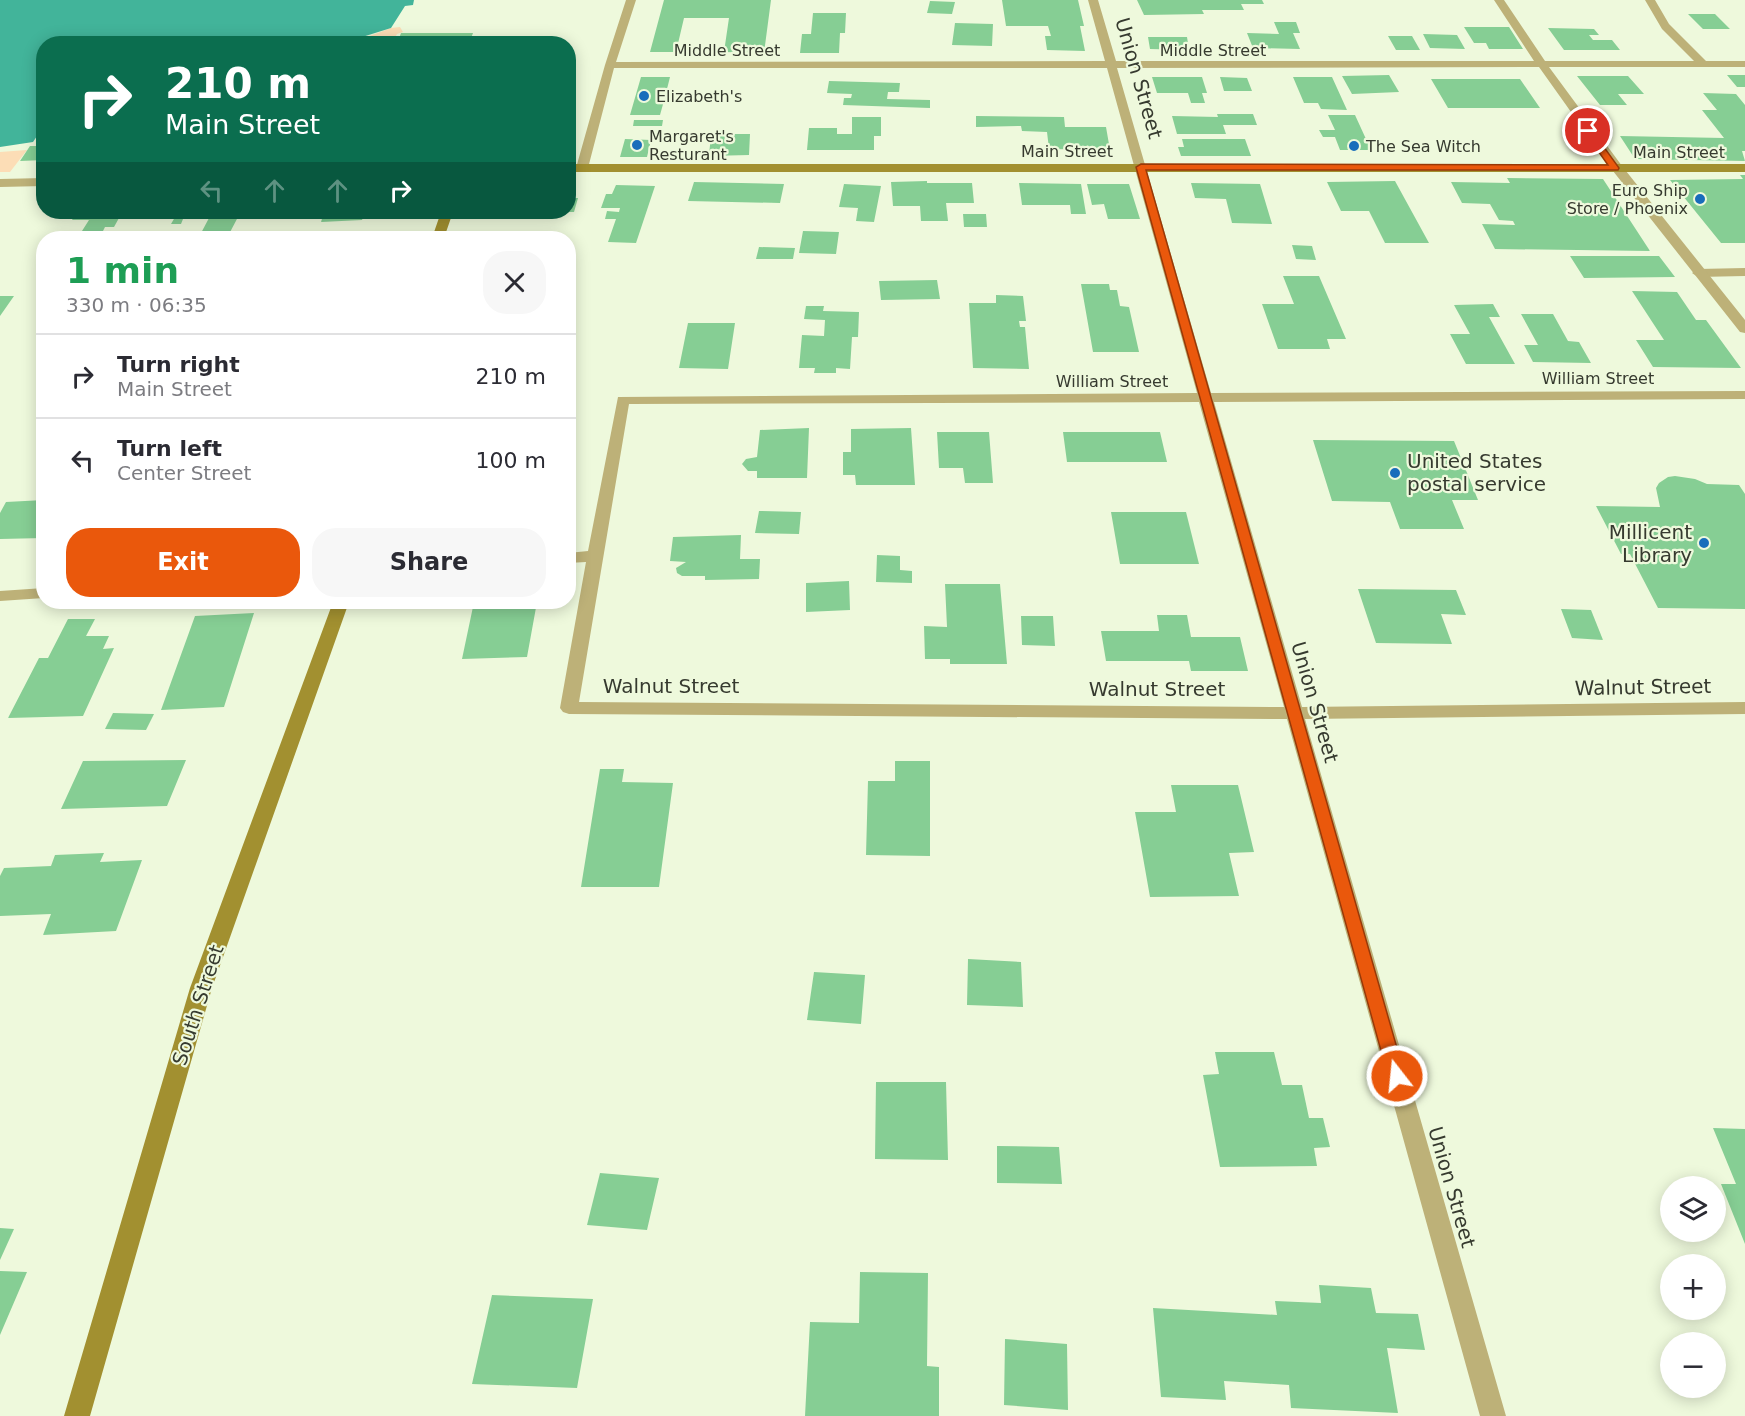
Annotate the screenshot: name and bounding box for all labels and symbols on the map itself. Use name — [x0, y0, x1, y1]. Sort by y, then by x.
street label: Union Street — [1110, 15, 1168, 141]
street label: Middle Street — [674, 41, 780, 60]
street label: Middle Street — [1160, 41, 1266, 60]
place label: Elizabeth's — [656, 87, 742, 106]
marker: Elizabeth's — [637, 89, 651, 103]
pin — [1562, 105, 1613, 156]
place label: Margaret's Resturant — [649, 127, 734, 164]
place label: The Sea Witch — [1365, 137, 1481, 156]
marker: Margaret's Resturant — [630, 138, 644, 152]
marker: The Sea Witch — [1347, 139, 1361, 153]
street label: Main Street — [1021, 142, 1113, 161]
street label: Main Street — [1633, 143, 1725, 162]
place label: Euro Ship Store / Phoenix — [1567, 181, 1688, 218]
marker: Euro Ship Store / Phoenix — [1693, 192, 1707, 206]
street label: William Street — [1542, 369, 1654, 388]
street label: William Street — [1056, 372, 1168, 391]
place label: United States postal service — [1407, 449, 1546, 496]
marker: United States postal service — [1388, 466, 1402, 480]
place label: Millicent Library — [1609, 520, 1692, 567]
marker: Millicent Library — [1697, 536, 1711, 550]
street label: Union Street — [1286, 639, 1344, 765]
street label: Walnut Street — [603, 674, 739, 698]
street label: Walnut Street — [1574, 674, 1712, 700]
street label: Walnut Street — [1089, 677, 1225, 701]
street label: South Street — [167, 942, 229, 1068]
position arrow — [1365, 1044, 1429, 1108]
street label: Union Street — [1423, 1124, 1481, 1250]

